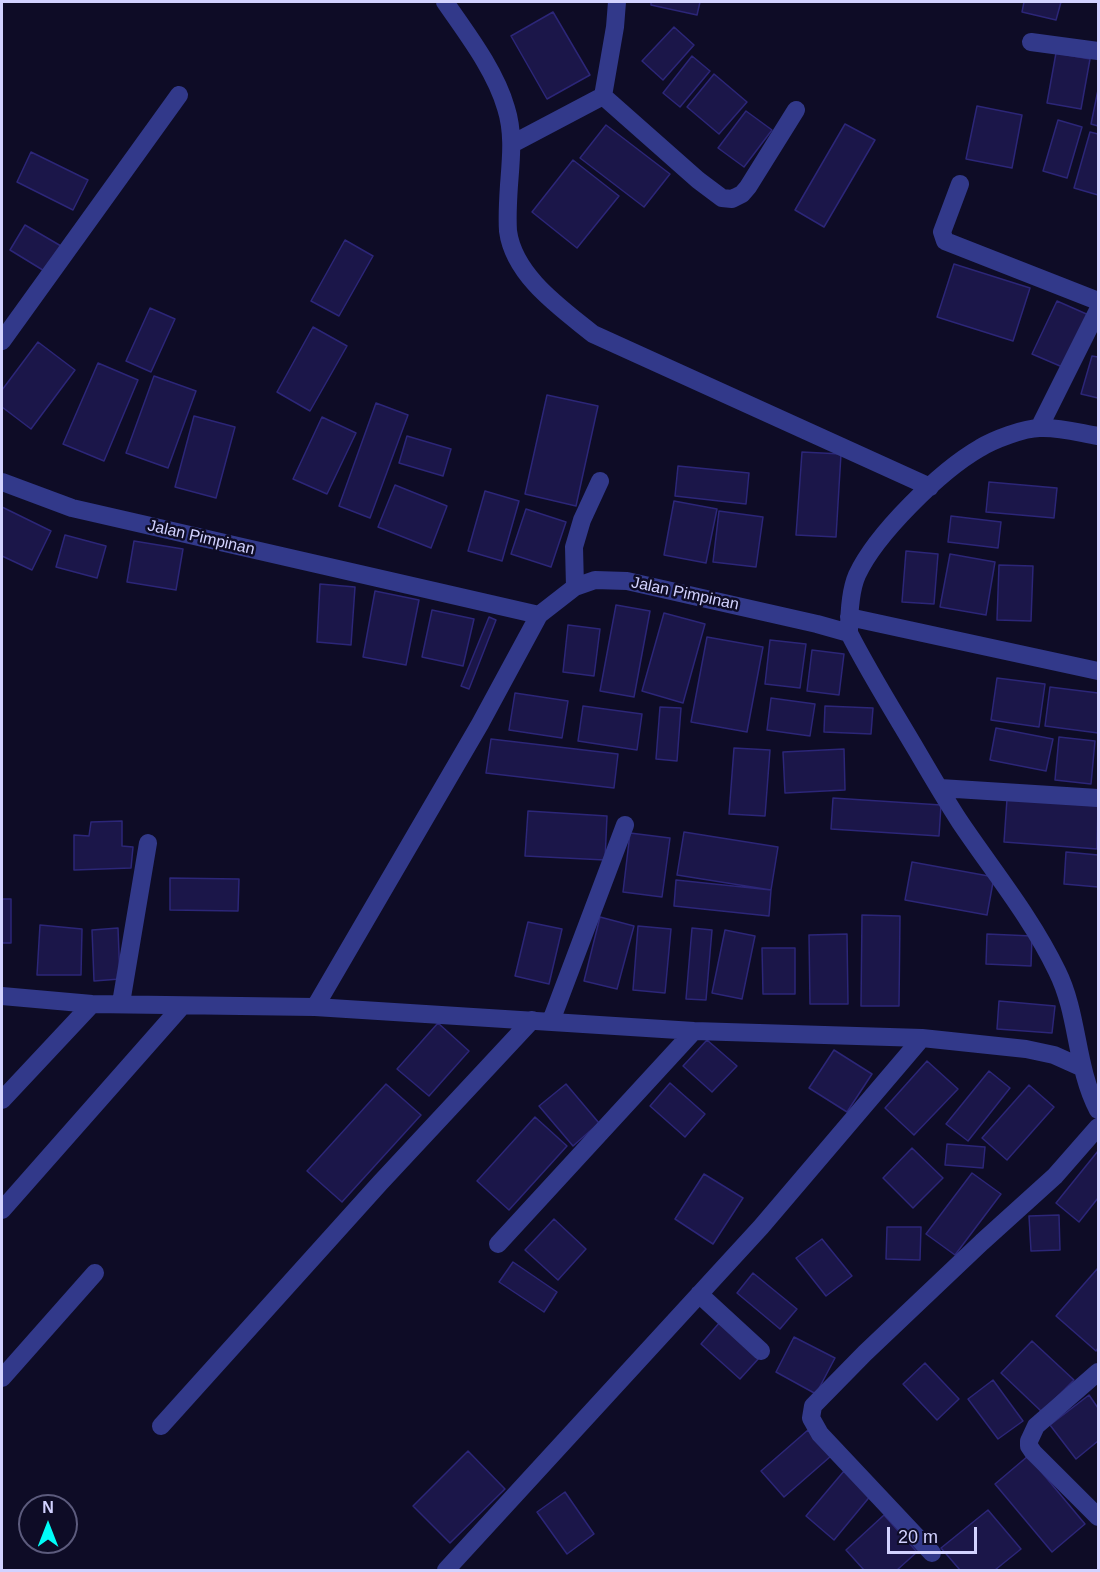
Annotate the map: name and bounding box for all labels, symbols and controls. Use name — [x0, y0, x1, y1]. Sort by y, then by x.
street label: Jalan Pimpinan — [146, 516, 256, 560]
street label: Jalan Pimpinan — [630, 573, 740, 615]
north arrow — [18, 1494, 78, 1554]
text: N — [42, 1499, 54, 1516]
scale bar — [890, 1515, 980, 1553]
text: 20 m — [898, 1527, 938, 1547]

